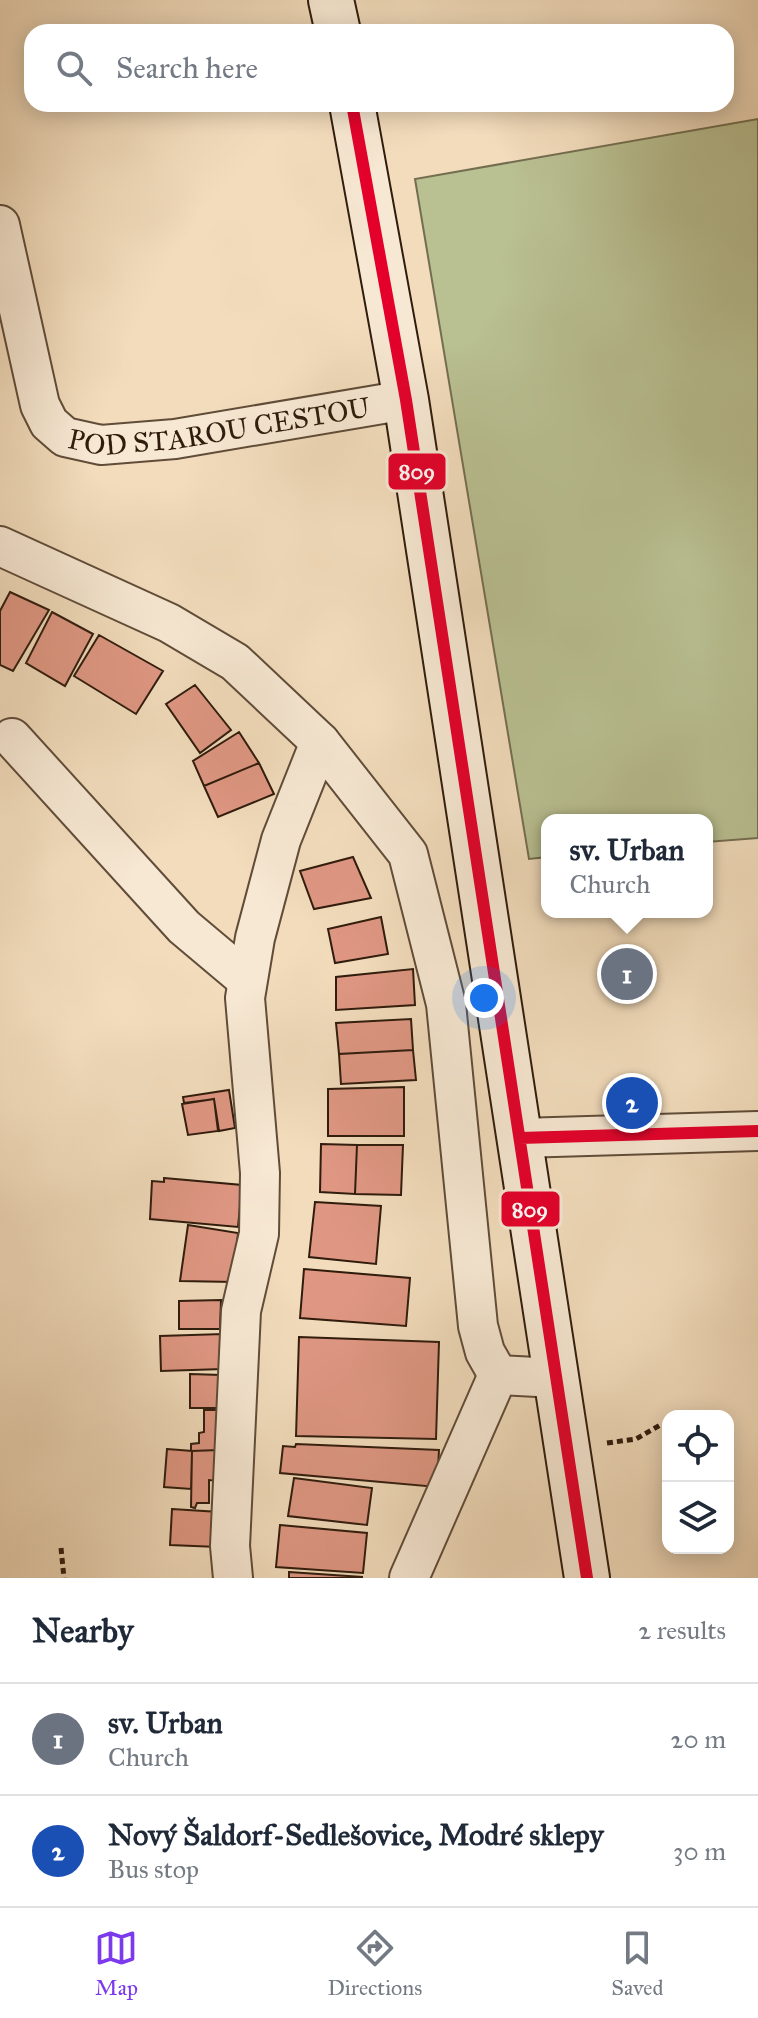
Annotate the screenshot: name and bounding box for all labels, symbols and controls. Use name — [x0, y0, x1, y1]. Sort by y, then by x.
search box — [24, 24, 734, 112]
icon: search — [52, 46, 96, 90]
text: Search here — [116, 50, 258, 86]
street label: POD STAROU CESTOU — [65, 389, 374, 463]
line badge: 809 — [387, 452, 447, 491]
text: 809 — [399, 458, 435, 485]
popup — [541, 814, 713, 918]
text: sv. Urban — [570, 832, 684, 868]
text: Church — [570, 868, 651, 900]
pin: 1 — [601, 944, 653, 1004]
your location — [464, 978, 504, 1018]
pin: 2 — [606, 1073, 658, 1133]
line badge: 809 — [500, 1190, 561, 1228]
text: 809 — [512, 1196, 548, 1223]
map controls — [662, 1410, 734, 1554]
button: locate — [662, 1410, 734, 1482]
button: layers — [662, 1482, 734, 1554]
text: Nearby — [32, 1610, 134, 1651]
text: 2 results — [638, 1614, 726, 1646]
text: sv. Urban — [108, 1705, 223, 1741]
text: 1 — [53, 1723, 63, 1755]
text: 20 m — [671, 1723, 726, 1755]
text: Church — [108, 1741, 189, 1773]
text: Nový Šaldorf-Sedlešovice, Modré sklepy — [108, 1817, 603, 1853]
text: 2 — [52, 1835, 64, 1867]
text: 30 m — [673, 1835, 726, 1867]
text: Bus stop — [108, 1853, 199, 1885]
tab: Map — [94, 1926, 138, 2001]
tab: Directions — [327, 1926, 422, 2001]
tab: Saved — [611, 1926, 663, 2001]

